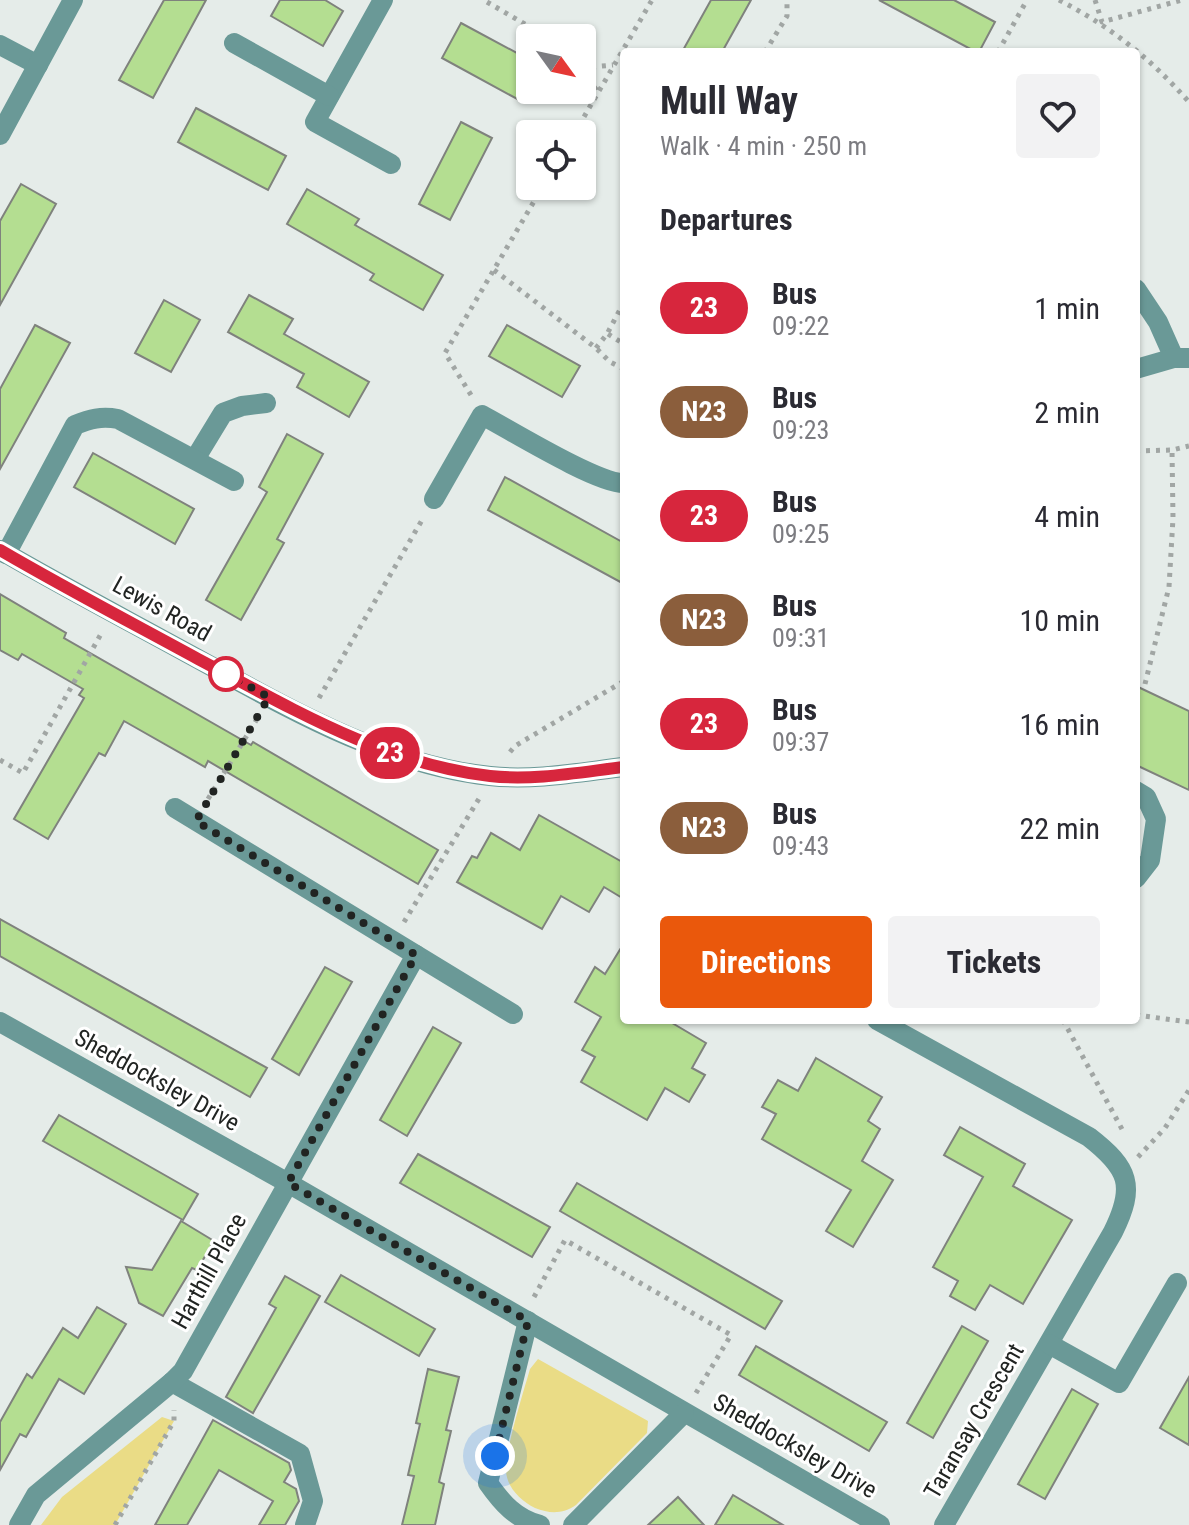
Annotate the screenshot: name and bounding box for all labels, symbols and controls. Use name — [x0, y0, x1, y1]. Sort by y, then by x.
north arrow — [516, 24, 596, 104]
map controls — [516, 24, 596, 200]
button: heart — [1016, 74, 1100, 158]
text: Mull Way — [660, 79, 798, 123]
button: locate — [516, 120, 596, 200]
text: Walk · 4 min · 250 m — [660, 131, 867, 161]
text: Departures — [660, 202, 793, 237]
text: Bus — [772, 276, 817, 311]
text: 23 — [690, 291, 718, 324]
text: 1 min — [1034, 291, 1100, 326]
text: 09:22 — [772, 311, 829, 341]
text: Bus — [772, 380, 817, 415]
text: N23 — [681, 395, 727, 428]
text: 2 min — [1034, 395, 1100, 430]
text: 09:23 — [772, 415, 829, 445]
text: Bus — [772, 484, 817, 519]
text: 23 — [690, 499, 718, 532]
text: 4 min — [1034, 499, 1100, 534]
text: 09:25 — [772, 519, 829, 549]
street label: Lewis Road — [108, 570, 216, 648]
text: Bus — [772, 588, 817, 623]
text: N23 — [681, 603, 727, 636]
text: 10 min — [1019, 603, 1100, 638]
text: 09:31 — [772, 623, 829, 653]
unlabelled marker — [209, 657, 243, 691]
text: Bus — [772, 692, 817, 727]
text: 23 — [690, 707, 718, 740]
text: 16 min — [1019, 707, 1100, 742]
line badge: 23 — [354, 727, 426, 779]
text: 09:37 — [772, 727, 829, 757]
text: 23 — [376, 736, 404, 769]
text: Bus — [772, 796, 817, 831]
text: N23 — [681, 811, 727, 844]
text: 22 min — [1019, 811, 1100, 846]
text: 09:43 — [772, 831, 829, 861]
button: Directions — [660, 916, 872, 1008]
button: Tickets — [888, 916, 1100, 1008]
street label: Sheddocksley Drive — [70, 1023, 244, 1137]
street label: Harthill Place — [166, 1208, 252, 1334]
street label: Taransay Crescent — [918, 1339, 1030, 1503]
street label: Sheddocksley Drive — [708, 1388, 882, 1504]
your location — [475, 1436, 515, 1476]

